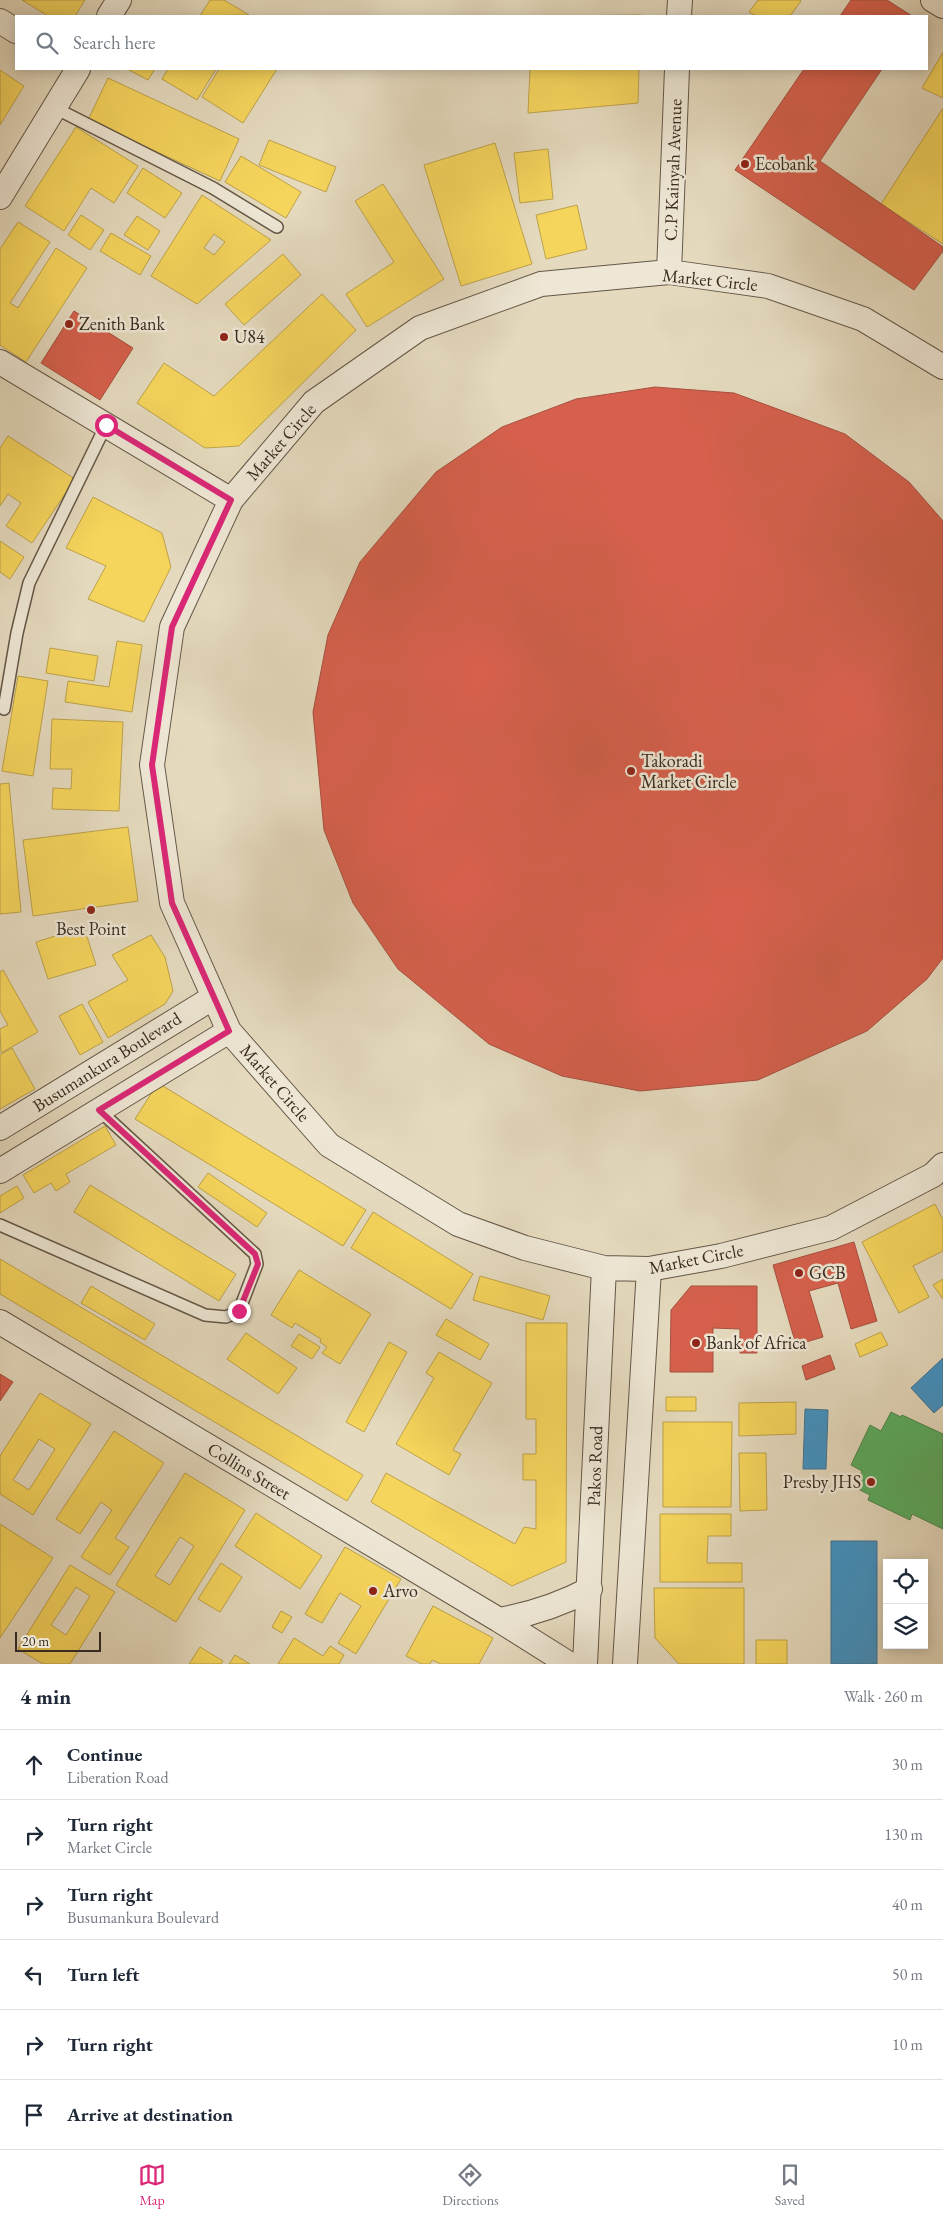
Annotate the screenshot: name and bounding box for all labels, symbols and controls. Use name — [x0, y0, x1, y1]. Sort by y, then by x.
search box — [15, 15, 928, 70]
icon: search — [33, 29, 61, 57]
text: Search here — [73, 30, 155, 55]
street label: C.P Kainyah Avenue — [659, 98, 686, 242]
place label: Ecobank — [755, 152, 815, 175]
marker: Ecobank — [739, 158, 751, 170]
street label: Market Circle — [661, 263, 759, 296]
place label: Zenith Bank — [79, 312, 166, 335]
marker: Zenith Bank — [63, 318, 75, 330]
place label: U84 — [234, 325, 265, 348]
marker: U84 — [218, 331, 230, 343]
street label: Market Circle — [241, 398, 321, 485]
route start — [95, 414, 118, 437]
place label: Takoradi Market Circle — [641, 749, 737, 793]
marker: Takoradi Market Circle — [625, 765, 637, 777]
marker: Best Point — [85, 904, 97, 916]
place label: Best Point — [56, 917, 126, 940]
street label: Busumankura Boulevard — [28, 1006, 186, 1117]
street label: Market Circle — [235, 1039, 315, 1126]
street label: Market Circle — [647, 1238, 745, 1279]
place label: GCB — [809, 1261, 845, 1284]
marker: GCB — [793, 1267, 805, 1279]
route end — [228, 1300, 251, 1323]
place label: Bank of Africa — [706, 1331, 807, 1354]
marker: Bank of Africa — [690, 1337, 702, 1349]
street label: Pakos Road — [582, 1424, 607, 1507]
street label: Collins Street — [204, 1437, 295, 1505]
place label: Presby JHS — [783, 1470, 861, 1493]
marker: Presby JHS — [865, 1476, 877, 1488]
map controls — [883, 1559, 928, 1649]
button: locate — [883, 1559, 928, 1604]
place label: Arvo — [382, 1579, 418, 1602]
marker: Arvo — [367, 1585, 379, 1597]
button: layers — [883, 1604, 928, 1649]
scale bar — [15, 1629, 101, 1652]
text: 20 m — [22, 1632, 49, 1650]
text: 4 min — [20, 1683, 71, 1710]
text: Walk · 260 m — [844, 1686, 923, 1707]
text: Continue — [67, 1742, 142, 1767]
icon: ahead — [20, 1751, 48, 1779]
text: 30 m — [892, 1754, 923, 1775]
text: Liberation Road — [67, 1767, 168, 1788]
text: Turn right — [67, 1812, 153, 1837]
icon: right — [20, 1821, 48, 1849]
text: 130 m — [884, 1824, 923, 1845]
text: Market Circle — [67, 1837, 152, 1858]
text: Turn right — [67, 1882, 153, 1907]
icon: right — [20, 1891, 48, 1919]
text: 40 m — [892, 1894, 923, 1915]
text: Busumankura Boulevard — [67, 1907, 219, 1928]
icon: left — [20, 1961, 48, 1989]
text: Turn left — [67, 1962, 139, 1987]
text: 50 m — [892, 1964, 923, 1985]
icon: right — [20, 2031, 48, 2059]
text: Turn right — [67, 2032, 153, 2057]
text: 10 m — [892, 2034, 923, 2055]
icon: arrive — [20, 2101, 48, 2129]
text: Arrive at destination — [67, 2102, 233, 2127]
tab: Map — [138, 2161, 166, 2209]
tab: Directions — [442, 2161, 499, 2209]
tab: Saved — [775, 2161, 805, 2209]

